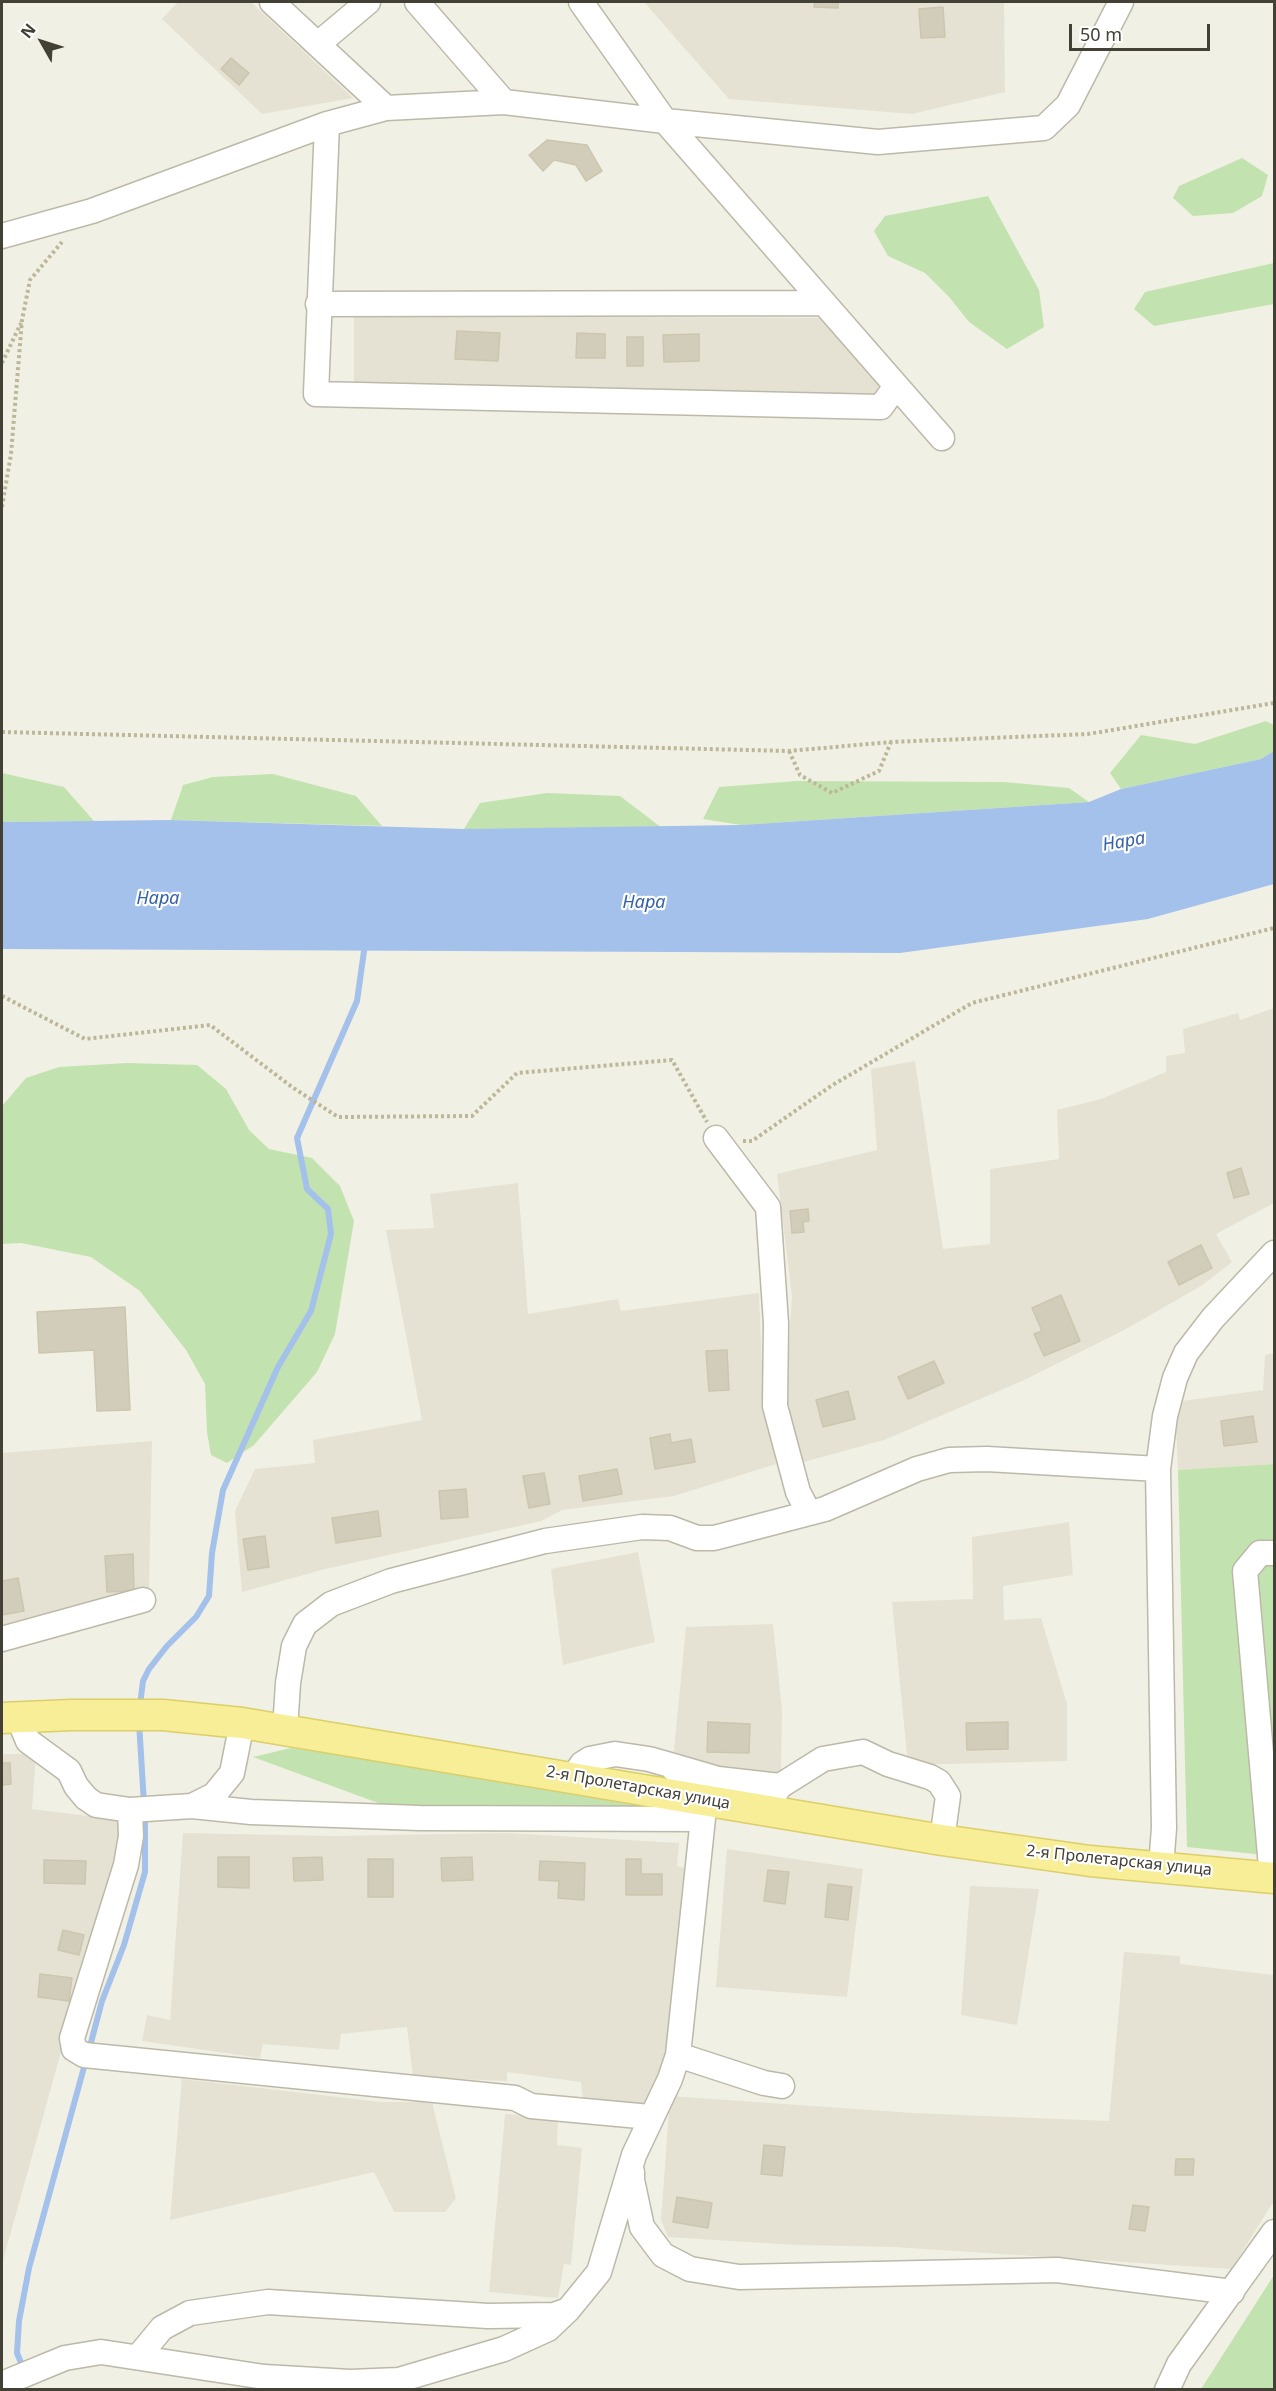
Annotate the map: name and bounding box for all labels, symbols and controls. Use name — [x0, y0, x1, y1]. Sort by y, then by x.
north arrow — [12, 12, 72, 72]
scale bar — [1072, 12, 1213, 50]
text: N — [15, 19, 41, 43]
text: 50 m — [1080, 22, 1122, 46]
water label: Нара — [1101, 828, 1147, 856]
water label: Нара — [137, 888, 179, 910]
water label: Нара — [623, 892, 665, 914]
street label: 2-я Пролетарская улица — [545, 1762, 731, 1814]
street label: 2-я Пролетарская улица — [1025, 1842, 1213, 1880]

